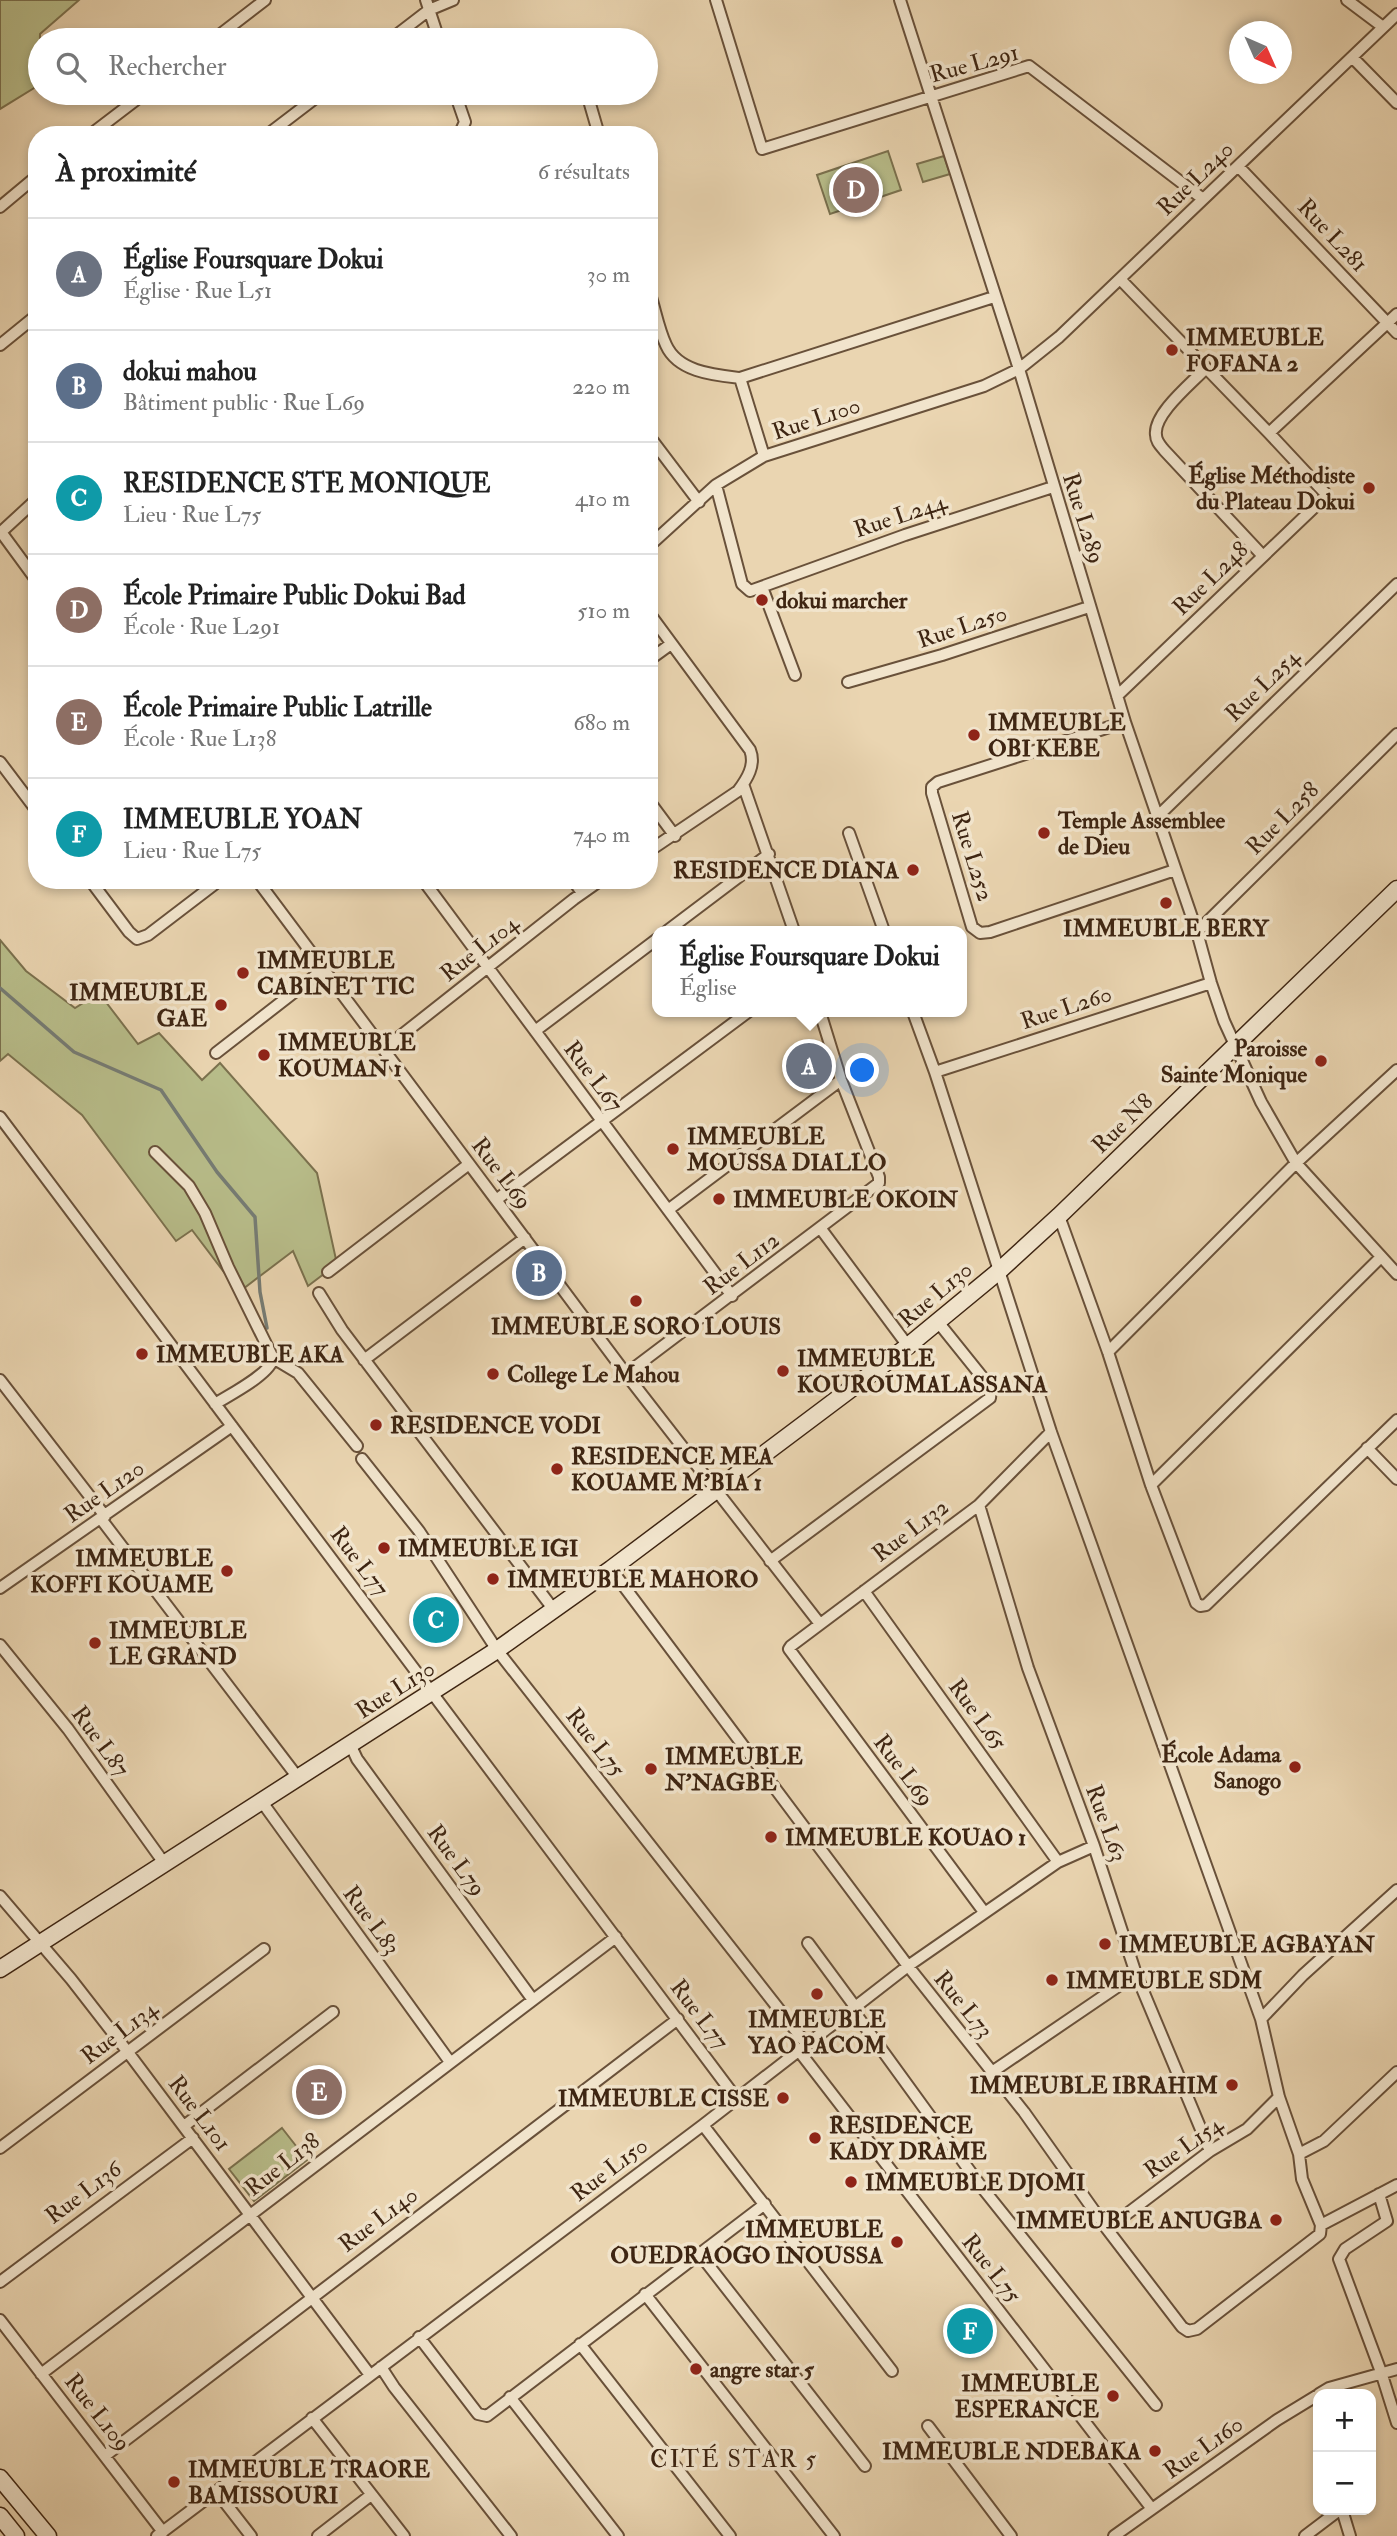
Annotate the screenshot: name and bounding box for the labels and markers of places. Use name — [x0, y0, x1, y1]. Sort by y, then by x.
pin: D — [833, 164, 879, 216]
place label: IMMEUBLE FOFANA 2 — [1186, 323, 1324, 378]
marker: IMMEUBLE FOFANA 2 — [1164, 342, 1180, 358]
place label: Église Méthodiste du Plateau Dokui — [1188, 460, 1355, 516]
marker: Église Méthodiste du Plateau Dokui — [1361, 480, 1377, 496]
place label: dokui marcher — [776, 586, 908, 615]
marker: dokui marcher — [754, 592, 770, 608]
place label: IMMEUBLE OBI KEBE — [988, 708, 1126, 763]
marker: IMMEUBLE OBI KEBE — [966, 727, 982, 743]
place label: Temple Assemblee de Dieu — [1057, 806, 1226, 861]
marker: Temple Assemblee de Dieu — [1036, 825, 1052, 841]
place label: RESIDENCE DIANA — [673, 856, 899, 885]
marker: RESIDENCE DIANA — [905, 862, 921, 878]
marker: IMMEUBLE BERY — [1158, 895, 1174, 911]
place label: IMMEUBLE BERY — [1063, 914, 1270, 943]
place label: IMMEUBLE CABINET TIC — [257, 946, 415, 1001]
marker: IMMEUBLE CABINET TIC — [235, 965, 251, 981]
place label: IMMEUBLE GAE — [69, 978, 207, 1033]
marker: IMMEUBLE GAE — [213, 997, 229, 1013]
place label: IMMEUBLE KOUMAN 1 — [278, 1028, 416, 1083]
place label: Paroisse Sainte Monique — [1161, 1034, 1307, 1090]
pin: A — [786, 1040, 832, 1092]
marker: IMMEUBLE KOUMAN 1 — [256, 1047, 272, 1063]
marker: Paroisse Sainte Monique — [1313, 1053, 1329, 1069]
place label: IMMEUBLE MOUSSA DIALLO — [686, 1122, 886, 1177]
marker: IMMEUBLE MOUSSA DIALLO — [665, 1141, 681, 1157]
place label: IMMEUBLE OKOIN — [733, 1185, 958, 1214]
marker: IMMEUBLE OKOIN — [711, 1191, 727, 1207]
pin: B — [516, 1247, 562, 1299]
marker: IMMEUBLE SORO LOUIS — [628, 1293, 644, 1309]
place label: IMMEUBLE SORO LOUIS — [491, 1312, 781, 1341]
place label: IMMEUBLE AKA — [156, 1340, 344, 1369]
place label: IMMEUBLE KOUROUMALASSANA — [797, 1344, 1048, 1399]
marker: IMMEUBLE AKA — [134, 1346, 150, 1362]
place label: College Le Mahou — [507, 1360, 680, 1390]
marker: IMMEUBLE KOUROUMALASSANA — [775, 1363, 791, 1379]
marker: College Le Mahou — [485, 1366, 501, 1382]
place label: RESIDENCE VODI — [390, 1411, 601, 1440]
marker: RESIDENCE VODI — [368, 1417, 384, 1433]
place label: RESIDENCE MEA KOUAME M'BIA 1 — [571, 1442, 774, 1497]
marker: RESIDENCE MEA KOUAME M'BIA 1 — [549, 1461, 565, 1477]
place label: IMMEUBLE IGI — [398, 1534, 578, 1563]
marker: IMMEUBLE IGI — [376, 1540, 392, 1556]
place label: IMMEUBLE KOFFI KOUAME — [30, 1544, 213, 1599]
marker: IMMEUBLE KOFFI KOUAME — [219, 1563, 235, 1579]
place label: IMMEUBLE MAHORO — [507, 1565, 758, 1594]
marker: IMMEUBLE MAHORO — [485, 1571, 501, 1587]
pin: C — [413, 1594, 459, 1646]
place label: IMMEUBLE LE GRAND — [109, 1616, 247, 1671]
marker: IMMEUBLE LE GRAND — [87, 1635, 103, 1651]
place label: École Adama Sanogo — [1161, 1739, 1283, 1796]
place label: IMMEUBLE N'NAGBE — [664, 1742, 803, 1797]
marker: École Adama Sanogo — [1287, 1759, 1303, 1775]
marker: IMMEUBLE N'NAGBE — [643, 1761, 659, 1777]
place label: IMMEUBLE KOUAO 1 — [785, 1823, 1026, 1852]
marker: IMMEUBLE KOUAO 1 — [763, 1829, 779, 1845]
place label: IMMEUBLE AGBAYAN — [1119, 1930, 1375, 1959]
marker: IMMEUBLE AGBAYAN — [1097, 1936, 1113, 1952]
place label: IMMEUBLE SDM — [1066, 1966, 1262, 1995]
marker: IMMEUBLE SDM — [1044, 1972, 1060, 1988]
marker: IMMEUBLE YAO PACOM — [809, 1986, 825, 2002]
place label: IMMEUBLE YAO PACOM — [747, 2005, 886, 2060]
pin: E — [296, 2066, 342, 2118]
place label: IMMEUBLE IBRAHIM — [970, 2071, 1218, 2100]
marker: IMMEUBLE IBRAHIM — [1224, 2077, 1240, 2093]
place label: IMMEUBLE CISSE — [558, 2084, 769, 2113]
marker: IMMEUBLE CISSE — [775, 2090, 791, 2106]
place label: RESIDENCE KADY DRAME — [829, 2111, 987, 2166]
marker: RESIDENCE KADY DRAME — [807, 2130, 823, 2146]
place label: IMMEUBLE DJOMI — [865, 2168, 1085, 2198]
marker: IMMEUBLE DJOMI — [843, 2174, 859, 2190]
place label: IMMEUBLE ANUGBA — [1016, 2206, 1262, 2235]
marker: IMMEUBLE ANUGBA — [1268, 2212, 1284, 2228]
place label: IMMEUBLE OUEDRAOGO INOUSSA — [610, 2215, 883, 2270]
marker: IMMEUBLE OUEDRAOGO INOUSSA — [889, 2234, 905, 2250]
pin: F — [947, 2305, 993, 2357]
place label: angre star 5 — [710, 2355, 815, 2385]
marker: angre star 5 — [688, 2361, 704, 2377]
place label: IMMEUBLE ESPERANCE — [955, 2369, 1099, 2424]
marker: IMMEUBLE ESPERANCE — [1105, 2388, 1121, 2404]
place label: IMMEUBLE NDEBAKA — [882, 2437, 1141, 2466]
marker: IMMEUBLE NDEBAKA — [1147, 2443, 1163, 2459]
place label: IMMEUBLE TRAORE BAMISSOURI — [188, 2455, 430, 2510]
marker: IMMEUBLE TRAORE BAMISSOURI — [166, 2474, 182, 2490]

